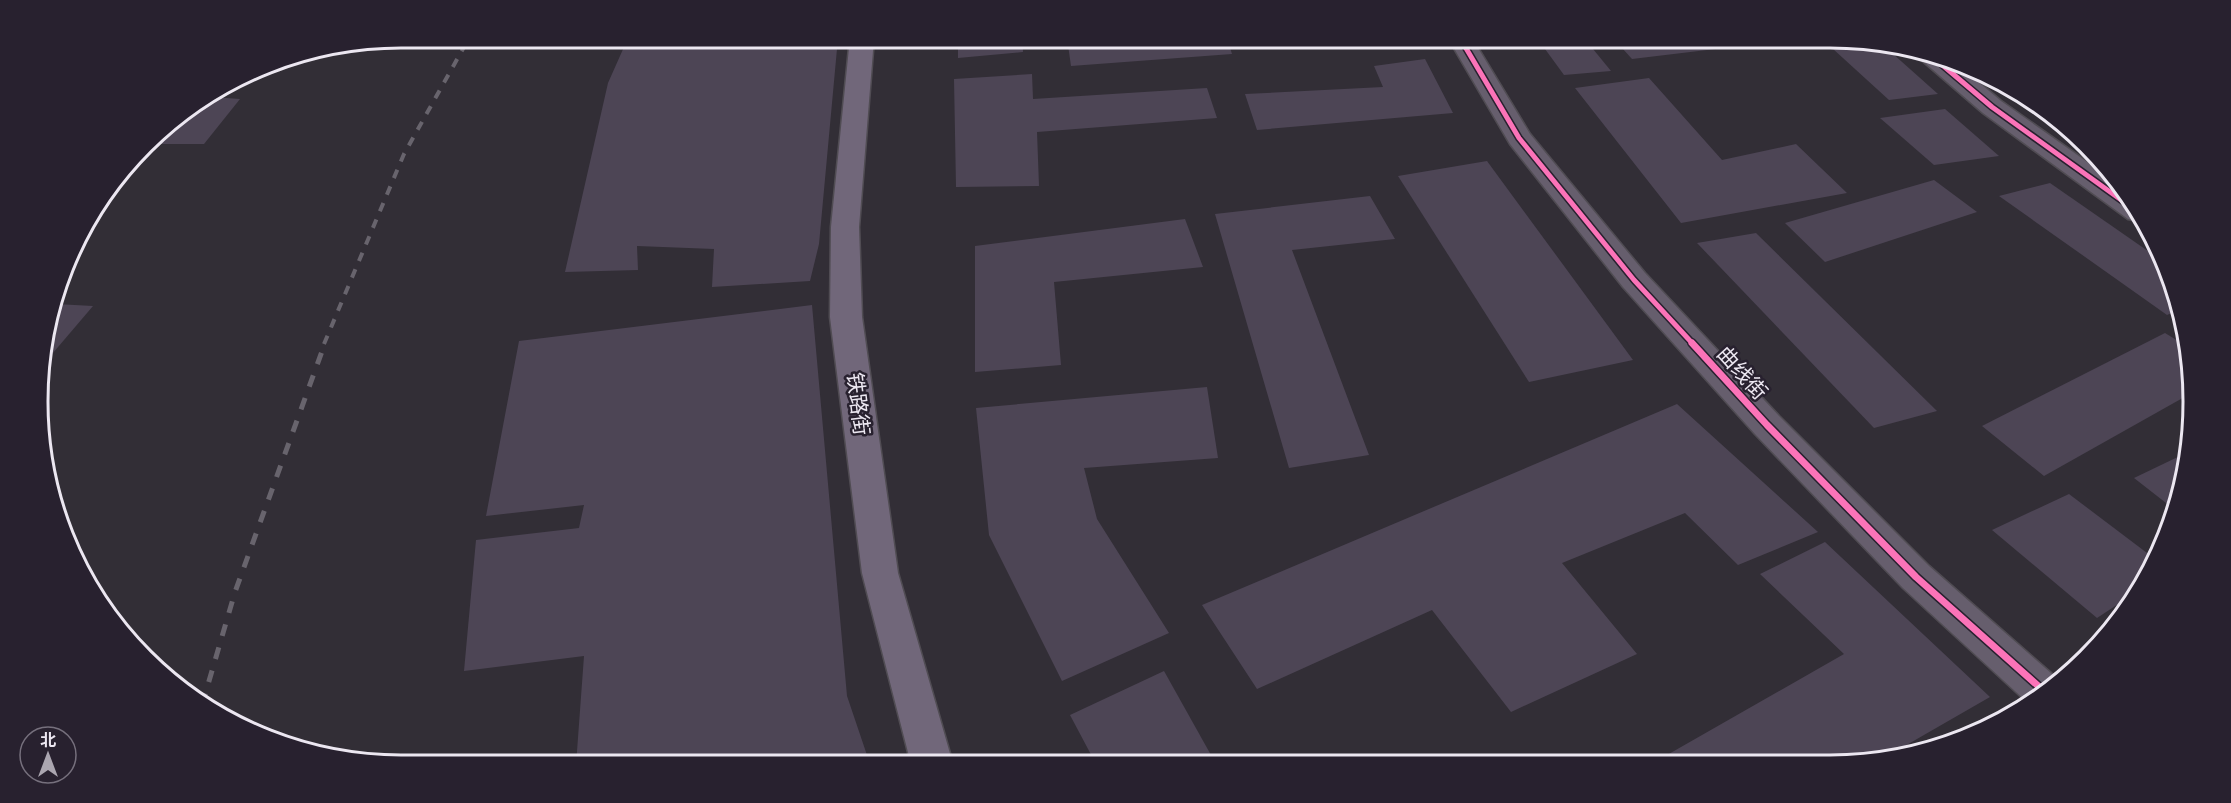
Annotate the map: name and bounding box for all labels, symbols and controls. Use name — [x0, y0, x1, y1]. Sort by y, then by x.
street label: 曲线街 — [1711, 341, 1773, 405]
street label: 铁路街 — [841, 371, 875, 437]
north arrow — [18, 725, 78, 785]
text: 北 — [40, 731, 56, 750]

